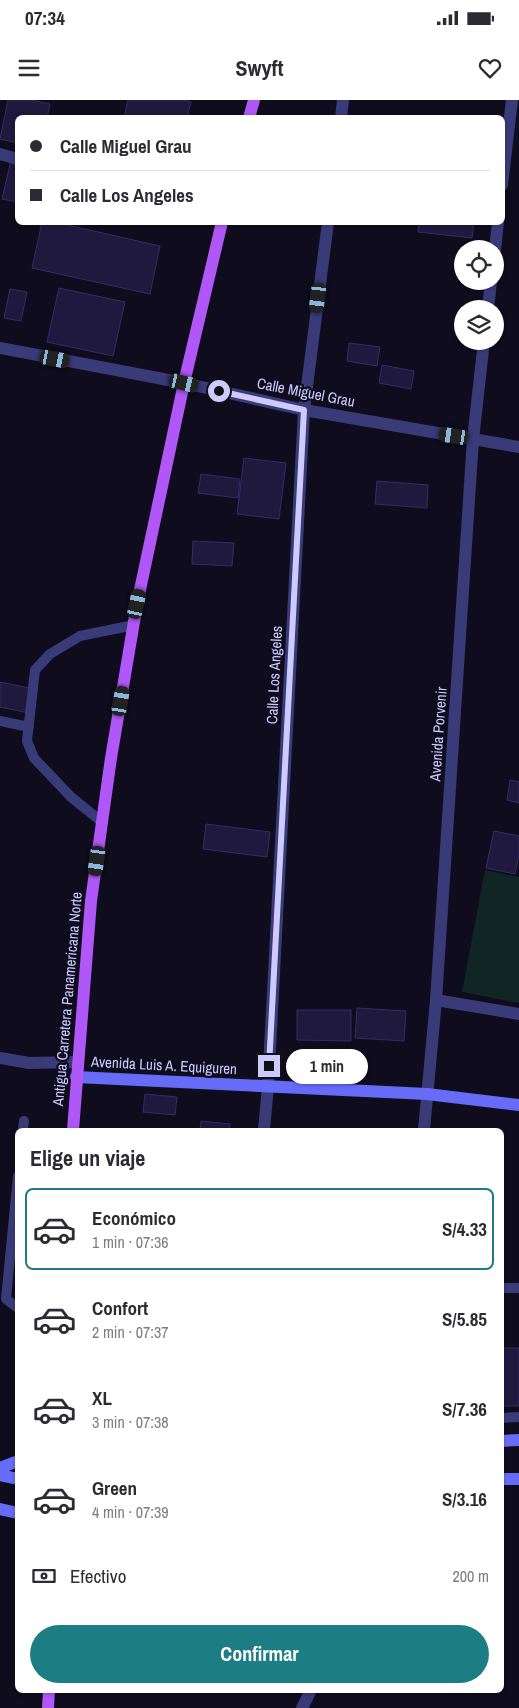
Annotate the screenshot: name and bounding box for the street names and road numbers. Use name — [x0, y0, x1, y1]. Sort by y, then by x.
street label: Calle Miguel Grau — [255, 372, 357, 412]
street label: Calle Los Angeles — [261, 625, 287, 725]
street label: Avenida Porvenir — [424, 686, 452, 783]
street label: Antigua Carretera Panamericana Norte — [47, 891, 87, 1108]
street label: Avenida Luis A. Equiguren — [89, 1051, 238, 1079]

